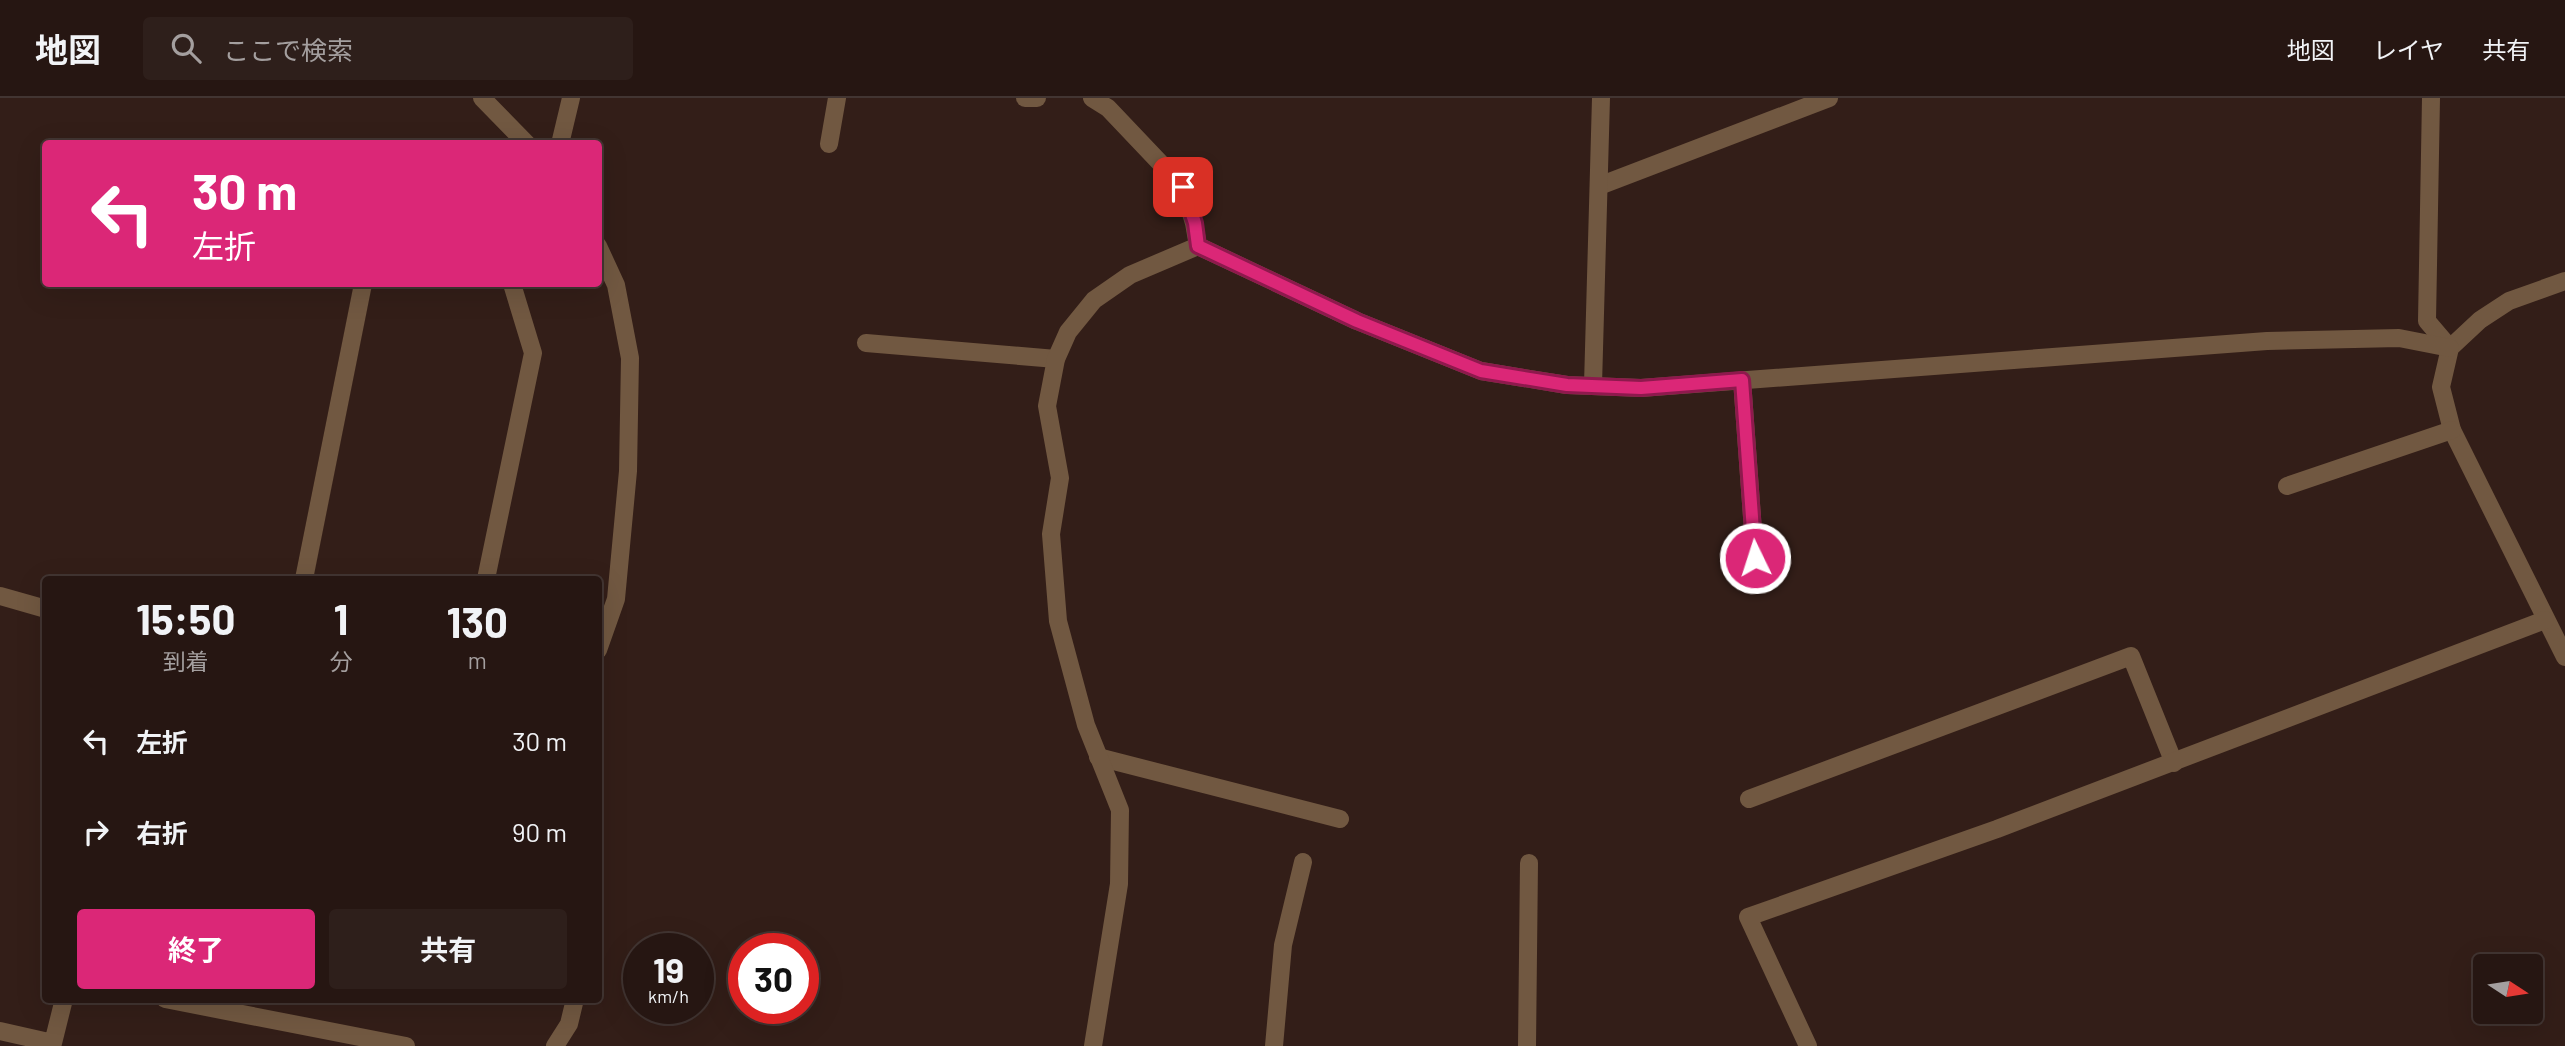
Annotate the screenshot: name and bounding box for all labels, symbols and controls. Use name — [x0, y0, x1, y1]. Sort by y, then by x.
search box — [143, 17, 633, 80]
text: 地図 — [35, 29, 101, 69]
icon: search — [167, 29, 205, 67]
text: ここで検索 — [223, 34, 353, 65]
text: 地図 — [2287, 35, 2335, 64]
text: レイヤ — [2373, 35, 2444, 64]
text: 共有 — [2482, 35, 2530, 64]
pin — [1153, 157, 1213, 217]
text: 30 m — [192, 161, 297, 220]
icon: left — [77, 168, 168, 259]
icon: arrive — [1164, 168, 1202, 206]
text: 左折 — [192, 226, 256, 264]
position arrow — [1718, 521, 1792, 595]
text: 15:50 — [136, 593, 235, 643]
text: 1 — [334, 593, 348, 643]
text: 130 — [446, 596, 508, 646]
text: m — [468, 646, 487, 674]
text: 到着 — [163, 647, 209, 675]
text: 分 — [329, 647, 352, 675]
icon: left — [77, 722, 115, 760]
text: 30 m — [512, 725, 567, 756]
text: 左折 — [136, 726, 188, 757]
icon: right — [77, 813, 115, 851]
text: 90 m — [512, 816, 567, 847]
text: 右折 — [136, 817, 188, 848]
button: 終了 — [77, 909, 315, 989]
button: 共有 — [329, 909, 567, 989]
speed limit sign: 30 — [728, 933, 819, 1024]
text: 19 — [653, 948, 684, 990]
north arrow — [2473, 954, 2543, 1024]
map controls — [2473, 954, 2543, 1024]
text: km/h — [648, 985, 689, 1007]

